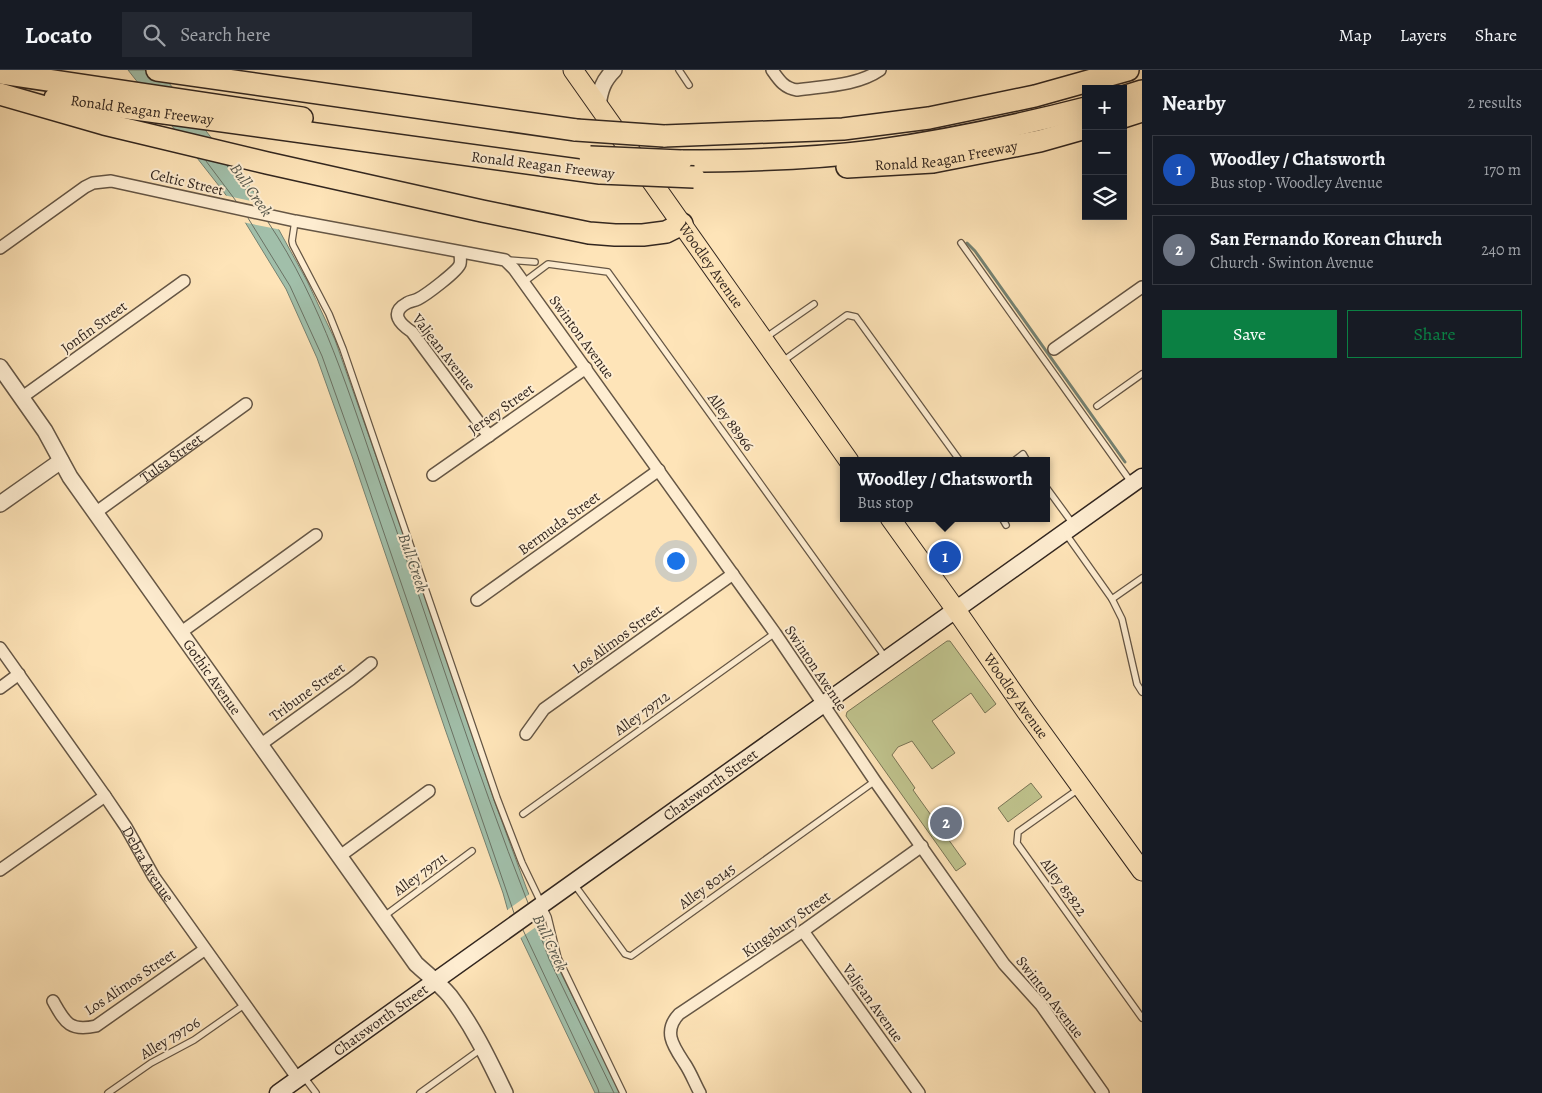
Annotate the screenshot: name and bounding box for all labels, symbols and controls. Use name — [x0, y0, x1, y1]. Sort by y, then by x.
search box — [122, 12, 472, 57]
text: Locato — [25, 19, 92, 51]
icon: search — [140, 21, 168, 49]
text: Search here — [180, 22, 271, 48]
text: Map — [1339, 23, 1372, 47]
text: Layers — [1400, 23, 1447, 47]
text: Share — [1475, 23, 1517, 47]
map controls — [1082, 85, 1127, 220]
button: + — [1082, 85, 1127, 130]
text: Nearby — [1162, 89, 1225, 117]
street label: Ronald Reagan Freeway — [69, 90, 215, 130]
text: 2 results — [1467, 92, 1522, 114]
button: − — [1082, 130, 1127, 175]
street label: Ronald Reagan Freeway — [874, 136, 1020, 175]
street label: Ronald Reagan Freeway — [470, 146, 616, 184]
text: Woodley / Chatsworth — [1210, 146, 1386, 172]
water label: Bull Creek — [225, 159, 277, 221]
text: 1 — [1176, 159, 1182, 181]
text: 170 m — [1484, 159, 1521, 181]
street label: Celtic Street — [148, 164, 226, 200]
text: Bus stop · Woodley Avenue — [1210, 172, 1383, 194]
button: layers — [1082, 175, 1127, 220]
street label: Woodley Avenue — [673, 218, 748, 312]
text: San Fernando Korean Church — [1210, 226, 1442, 252]
text: 2 — [1175, 239, 1183, 261]
text: 240 m — [1481, 239, 1521, 261]
text: Church · Swinton Avenue — [1210, 252, 1374, 274]
street label: Swinton Avenue — [545, 291, 619, 383]
street label: Jonfin Street — [57, 296, 131, 358]
street label: Valjean Avenue — [407, 309, 480, 395]
button: Save — [1162, 310, 1337, 358]
button: Share — [1347, 310, 1522, 358]
street label: Jersey Street — [464, 379, 538, 439]
street label: Alley 88966 — [703, 388, 759, 455]
street label: Tulsa Street — [136, 429, 207, 487]
popup — [840, 457, 1050, 522]
text: Woodley / Chatsworth — [857, 466, 1033, 492]
street label: Bermuda Street — [514, 486, 604, 560]
text: Bus stop — [857, 492, 913, 514]
water label: Bull Creek — [393, 531, 433, 595]
pin: 1 — [929, 538, 961, 576]
your location — [663, 548, 689, 574]
street label: Los Alimos Street — [568, 600, 666, 678]
street label: Swinton Avenue — [780, 621, 852, 715]
street label: Gothic Avenue — [178, 635, 246, 719]
street label: Woodley Avenue — [978, 648, 1053, 743]
street label: Tribune Street — [265, 658, 349, 726]
street label: Alley 79712 — [609, 686, 674, 740]
street label: Chatsworth Street — [659, 744, 762, 825]
pin: 2 — [930, 804, 962, 842]
street label: Debra Avenue — [118, 823, 179, 906]
street label: Alley 79711 — [388, 848, 451, 901]
street label: Alley 85822 — [1036, 853, 1092, 920]
street label: Alley 80145 — [674, 859, 739, 914]
street label: Kingsbury Street — [738, 886, 834, 962]
water label: Bull Creek — [527, 911, 573, 975]
street label: Los Alimos Street — [80, 944, 180, 1020]
street label: Swinton Avenue — [1012, 952, 1089, 1042]
street label: Valjean Avenue — [837, 959, 908, 1046]
street label: Chatsworth Street — [329, 979, 432, 1060]
street label: Alley 79706 — [135, 1012, 204, 1064]

